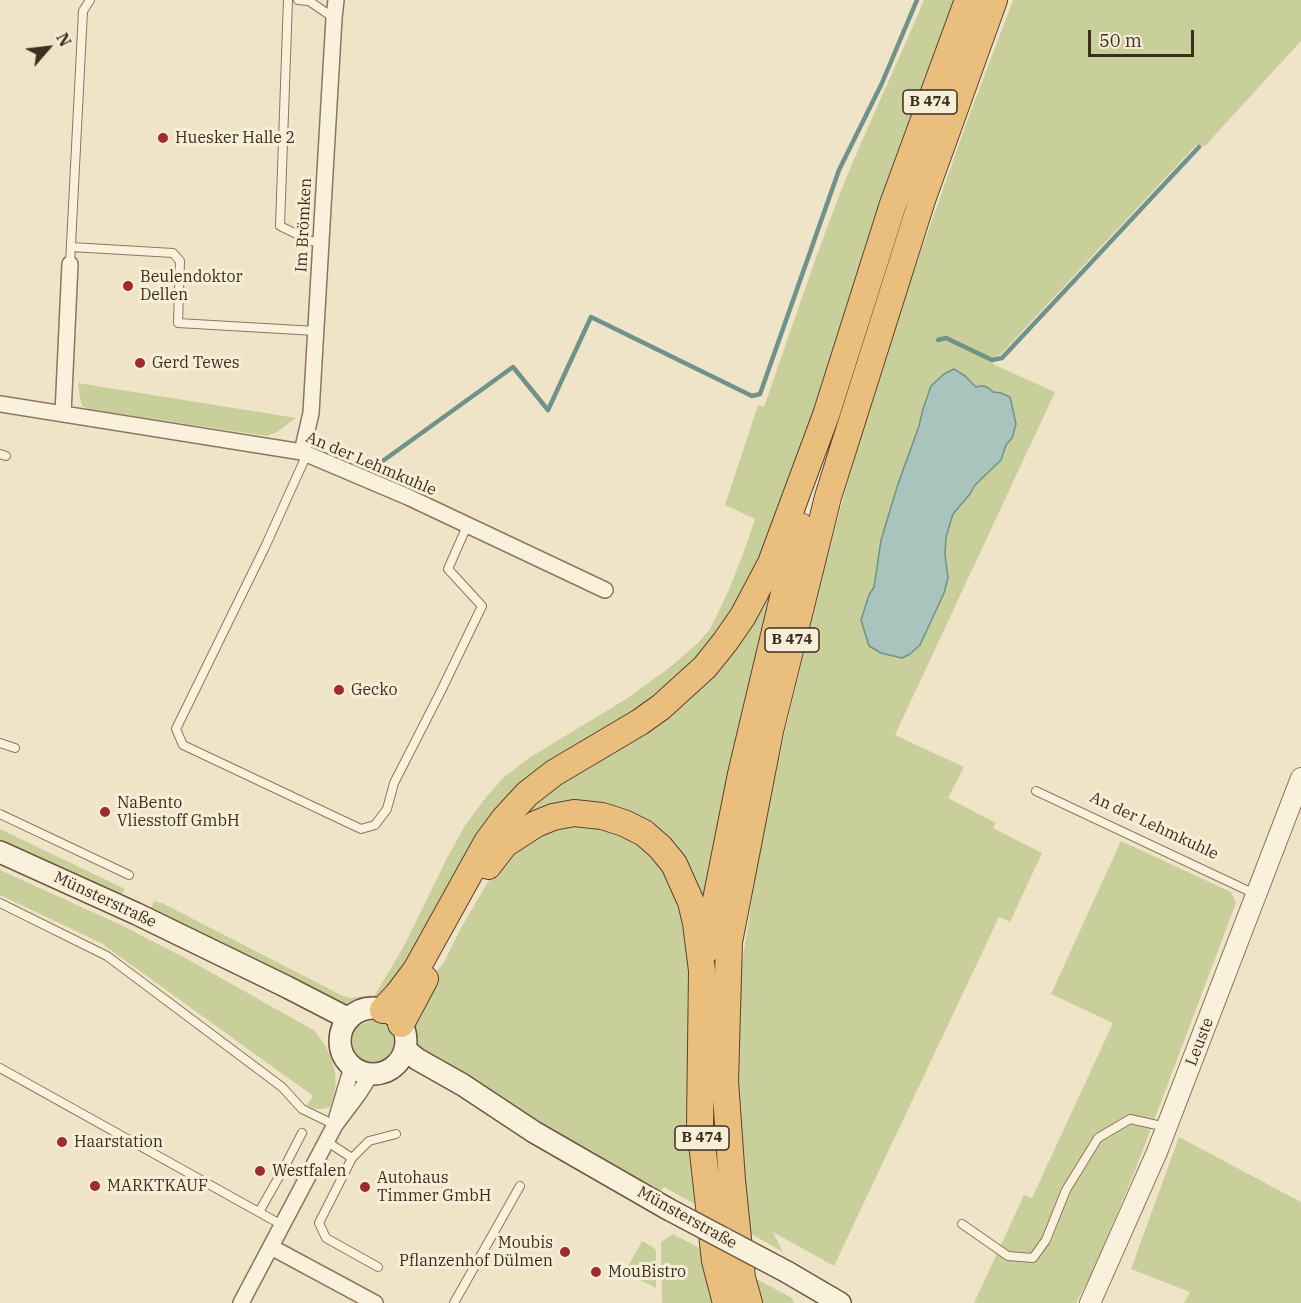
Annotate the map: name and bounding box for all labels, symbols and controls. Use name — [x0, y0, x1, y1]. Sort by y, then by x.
north arrow — [18, 18, 78, 78]
scale bar — [1091, 18, 1198, 56]
text: N — [52, 29, 76, 50]
text: 50 m — [1099, 29, 1142, 52]
road number: B 474 — [903, 90, 957, 114]
place label: Huesker Halle 2 — [175, 128, 295, 148]
marker: Huesker Halle 2 — [156, 131, 170, 145]
street label: Im Brömken — [292, 177, 316, 273]
place label: Beulendoktor Dellen — [140, 267, 242, 305]
marker: Beulendoktor Dellen — [121, 279, 135, 293]
place label: Gerd Tewes — [152, 353, 240, 373]
marker: Gerd Tewes — [133, 356, 147, 370]
street label: An der Lehmkuhle — [303, 428, 439, 500]
road number: B 474 — [765, 628, 819, 652]
place label: Gecko — [351, 680, 397, 700]
marker: Gecko — [332, 683, 346, 697]
street label: An der Lehmkuhle — [1087, 788, 1221, 864]
place label: NaBento Vliesstoff GmbH — [117, 793, 240, 831]
marker: NaBento Vliesstoff GmbH — [98, 805, 112, 819]
street label: Münsterstraße — [51, 868, 159, 932]
street label: Leuste — [1182, 1015, 1218, 1069]
road number: B 474 — [675, 1126, 729, 1150]
place label: Haarstation — [74, 1132, 163, 1152]
marker: Haarstation — [55, 1135, 69, 1149]
place label: Westfalen — [272, 1161, 346, 1181]
marker: Westfalen — [253, 1164, 267, 1178]
place label: Autohaus Timmer GmbH — [377, 1168, 491, 1206]
place label: MARKTKAUF — [107, 1176, 208, 1196]
marker: MARKTKAUF — [88, 1179, 102, 1193]
marker: Autohaus Timmer GmbH — [358, 1180, 372, 1194]
street label: Münsterstraße — [634, 1183, 740, 1253]
place label: Moubis Pflanzenhof Dülmen — [399, 1233, 553, 1271]
marker: Moubis Pflanzenhof Dülmen — [558, 1245, 572, 1259]
place label: MouBistro — [608, 1262, 686, 1282]
marker: MouBistro — [589, 1265, 603, 1279]

